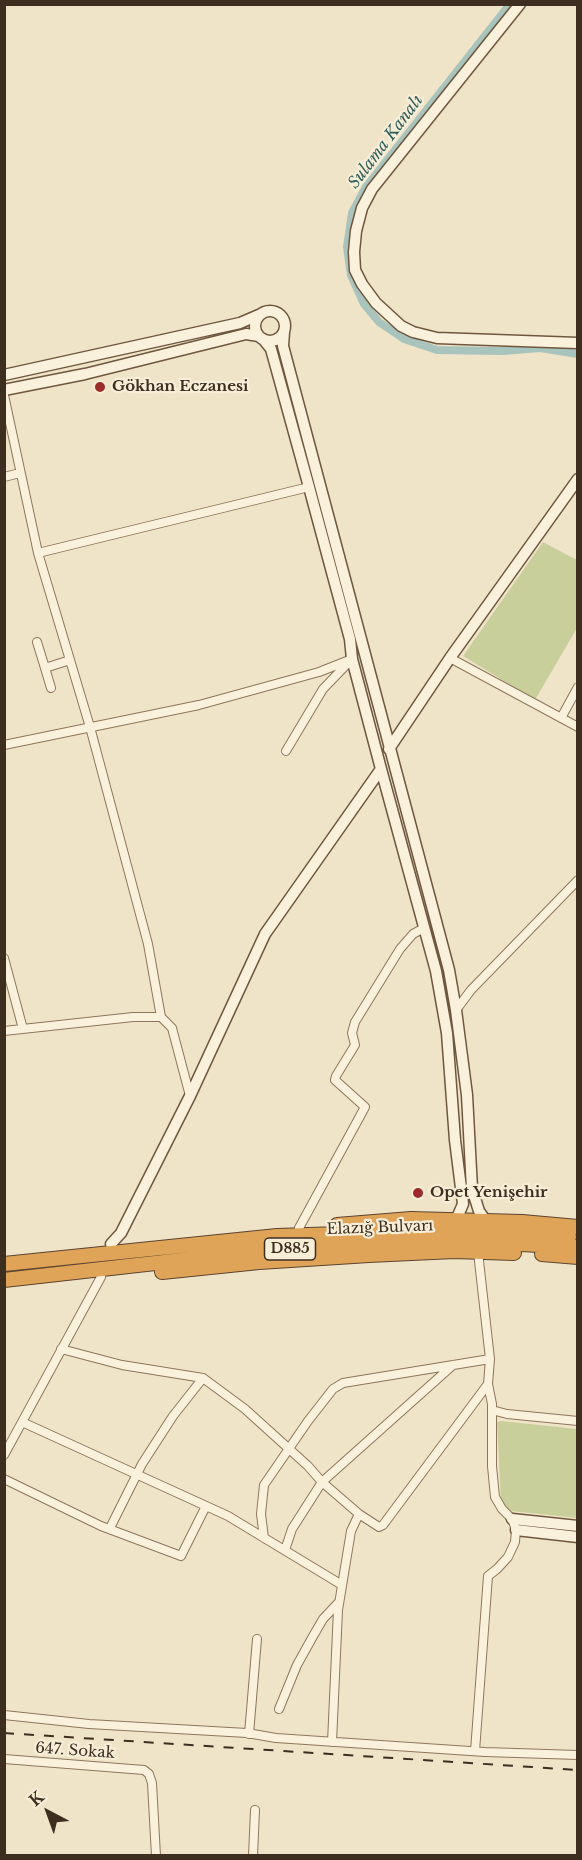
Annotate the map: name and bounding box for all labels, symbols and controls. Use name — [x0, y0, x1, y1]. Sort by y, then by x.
water label: Sulama Kanalı — [345, 91, 427, 193]
place label: Gökhan Eczanesi — [112, 378, 248, 396]
marker: Gökhan Eczanesi — [93, 380, 107, 394]
place label: Opet Yenişehir — [430, 1184, 548, 1202]
marker: Opet Yenişehir — [411, 1186, 425, 1200]
street label: Elazığ Bulvarı — [326, 1217, 434, 1239]
road number: D885 — [264, 1238, 316, 1260]
street label: 647. Sokak — [35, 1739, 115, 1763]
north arrow — [18, 1782, 78, 1842]
text: K — [25, 1787, 48, 1810]

